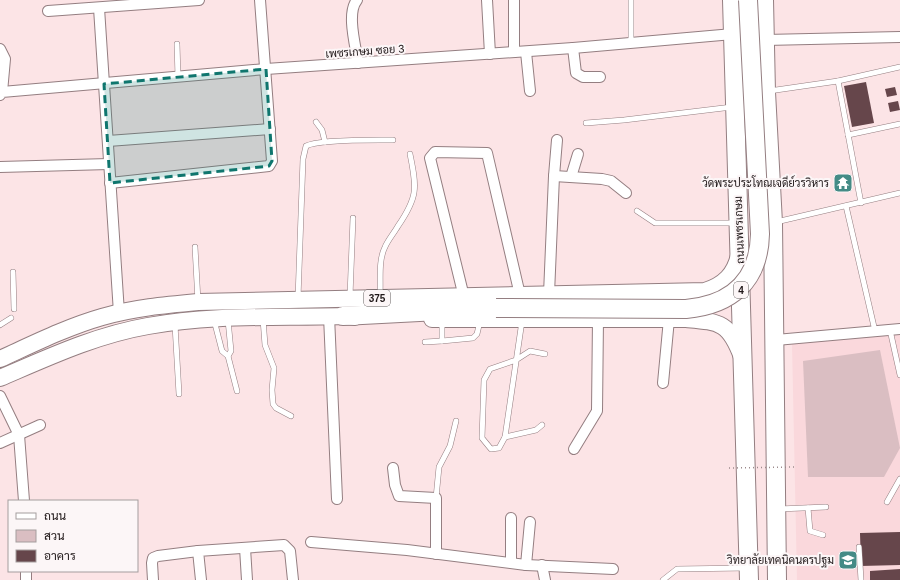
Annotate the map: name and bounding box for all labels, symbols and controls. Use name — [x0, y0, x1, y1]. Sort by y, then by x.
street label: เพชรเกษม ซอย 3 — [325, 42, 405, 60]
temple icon: วัดพระประโทณเจดีย์วรวิหาร — [832, 172, 854, 194]
place label: วัดพระประโทณเจดีย์วรวิหาร — [702, 175, 829, 189]
street label: ถนนเพชรเกษม — [732, 196, 746, 264]
road number: 4 — [734, 282, 748, 298]
road number: 375 — [364, 290, 390, 306]
legend — [8, 500, 138, 572]
text: ถนน — [44, 509, 67, 523]
text: สวน — [44, 529, 65, 543]
text: อาคาร — [44, 549, 76, 563]
school or university icon: วิทยาลัยเทคนิคนครปฐม — [837, 549, 859, 571]
place label: วิทยาลัยเทคนิคนครปฐม — [727, 553, 834, 568]

